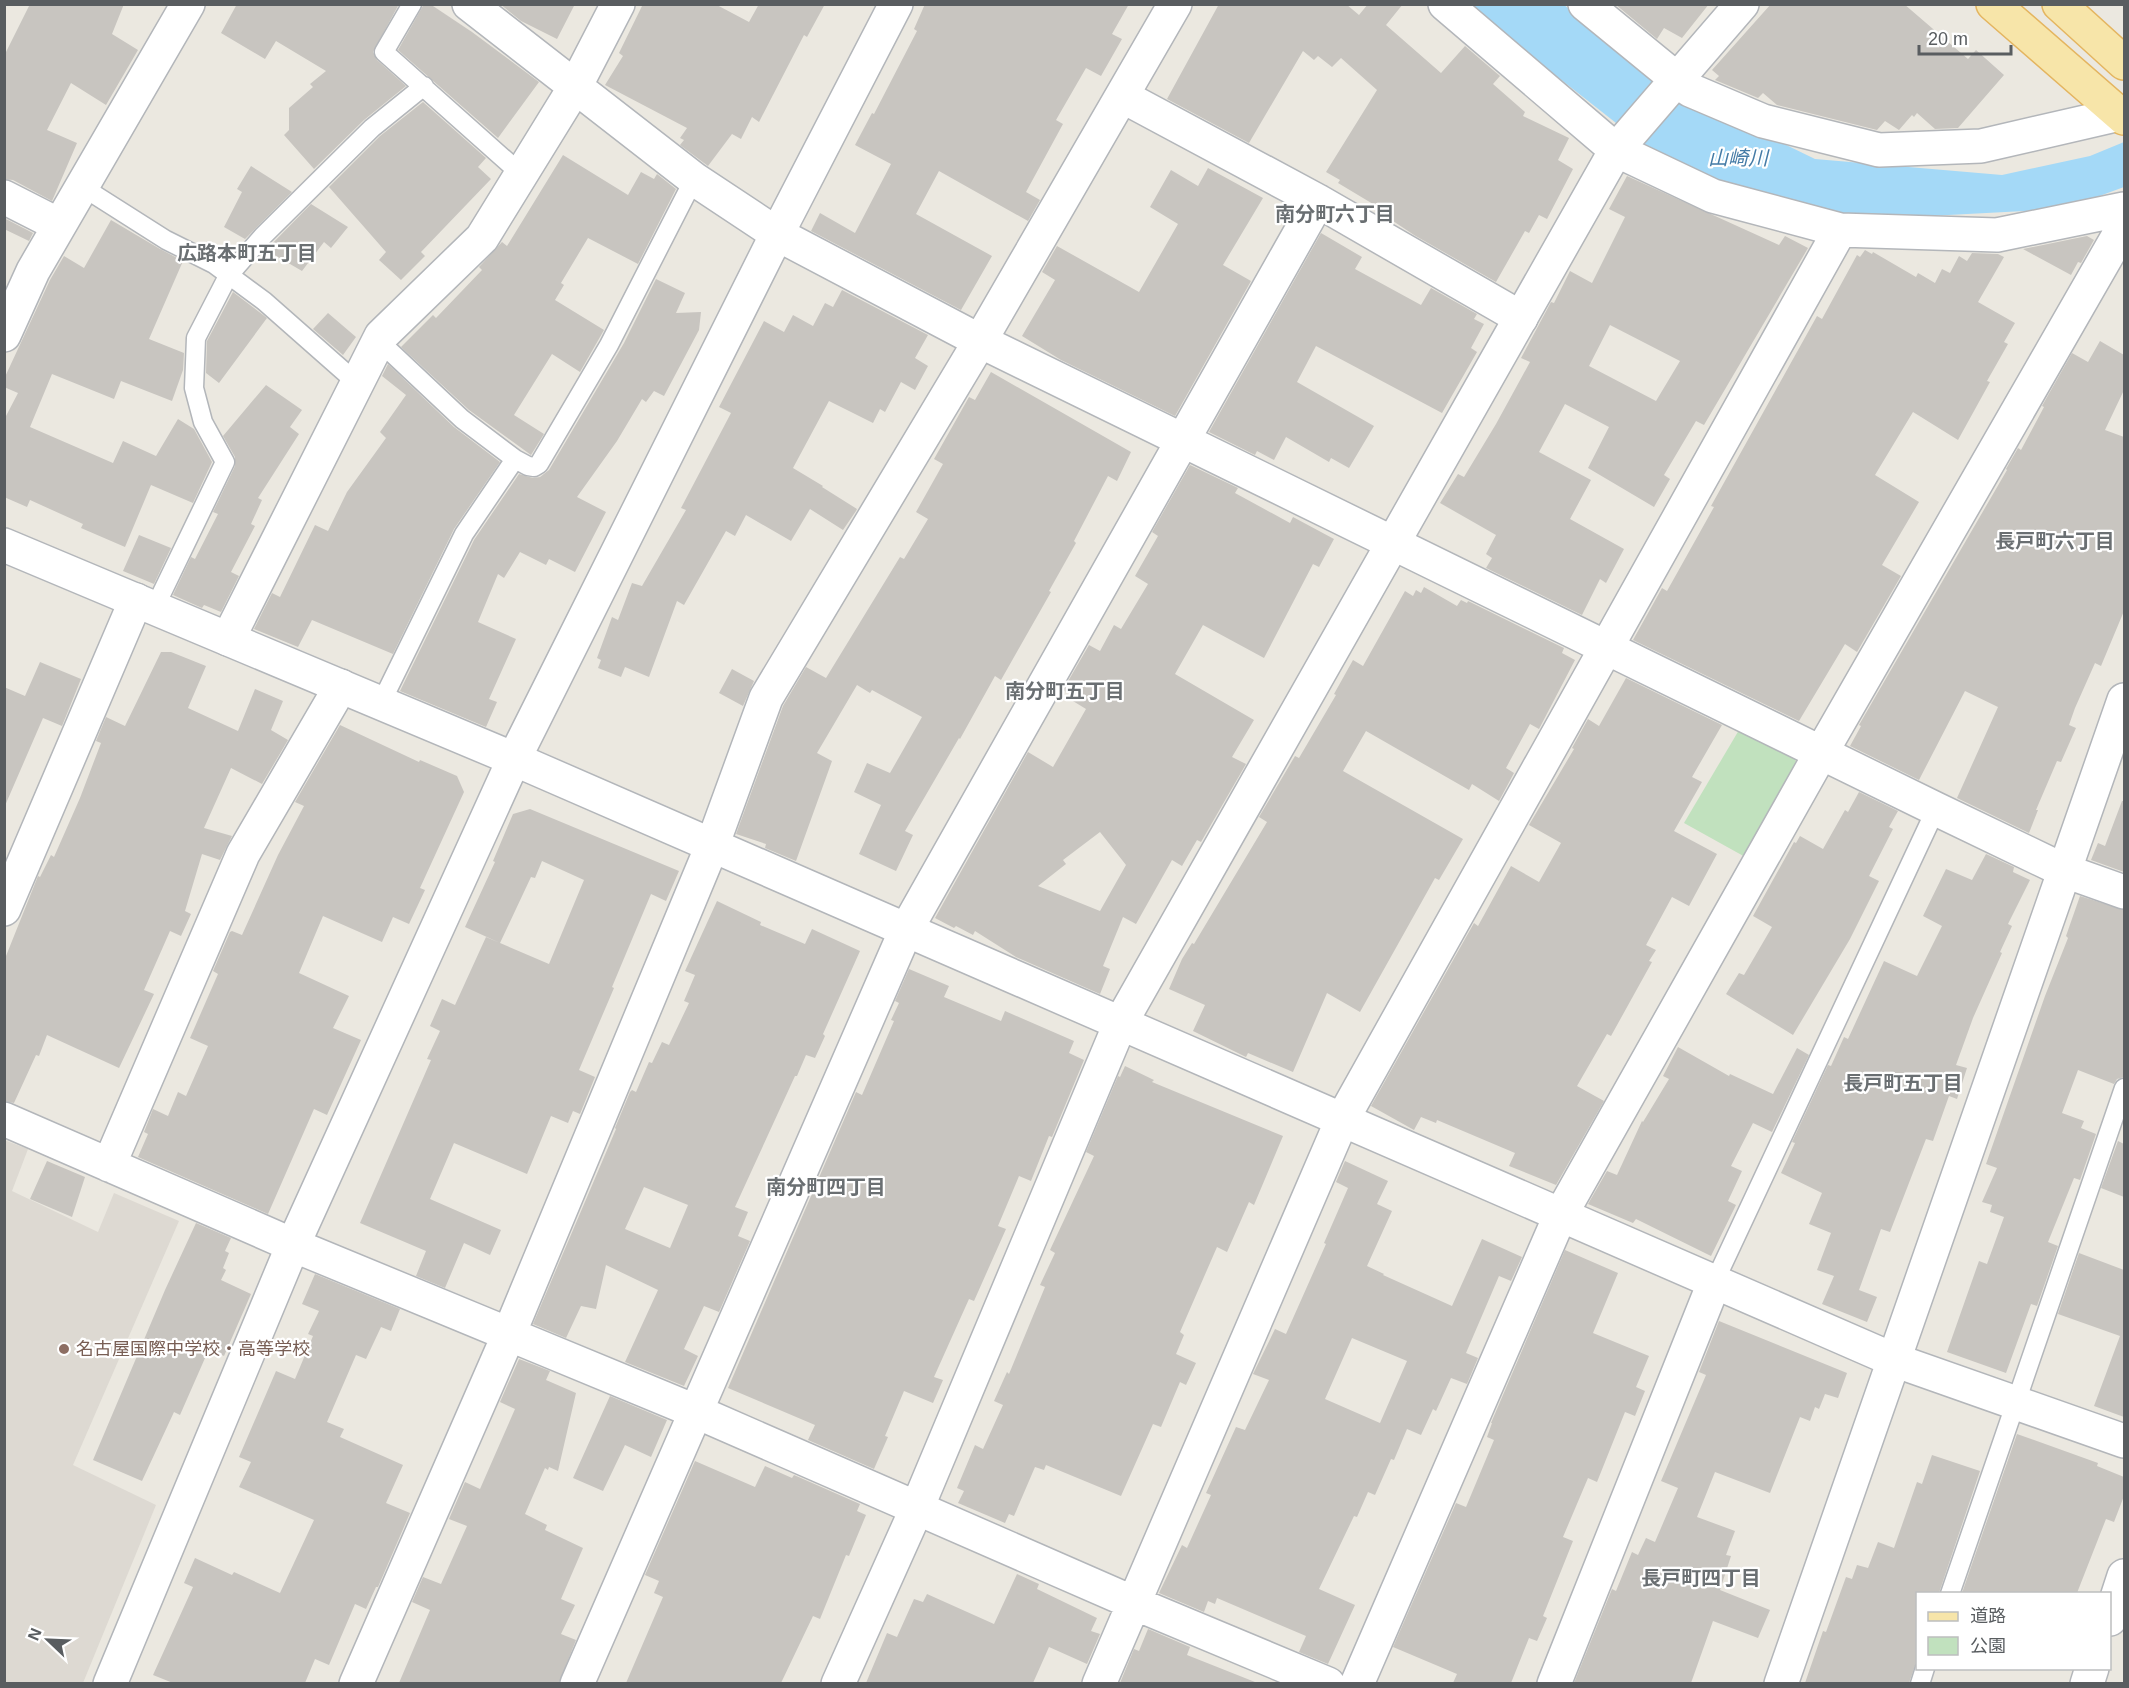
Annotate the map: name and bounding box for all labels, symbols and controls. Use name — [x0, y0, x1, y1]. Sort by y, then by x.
scale bar — [1919, 18, 2010, 56]
text: 20 m — [1928, 29, 1968, 49]
water label: 山崎川 — [1708, 147, 1770, 169]
district label: 南分町六丁目 — [1275, 203, 1395, 225]
district label: 広路本町五丁目 — [177, 242, 317, 264]
district label: 長戸町六丁目 — [1995, 530, 2115, 552]
district label: 南分町五丁目 — [1005, 680, 1125, 702]
district label: 長戸町五丁目 — [1843, 1072, 1963, 1094]
district label: 南分町四丁目 — [766, 1176, 886, 1198]
place label: 名古屋国際中学校・高等学校 — [76, 1339, 310, 1359]
marker: 名古屋国際中学校・高等学校 — [57, 1342, 71, 1356]
district label: 長戸町四丁目 — [1641, 1567, 1761, 1589]
legend — [1916, 1592, 2111, 1670]
text: 道路 — [1970, 1606, 2006, 1626]
north arrow — [18, 1610, 78, 1670]
text: N — [25, 1626, 45, 1643]
text: 公園 — [1970, 1636, 2006, 1656]

